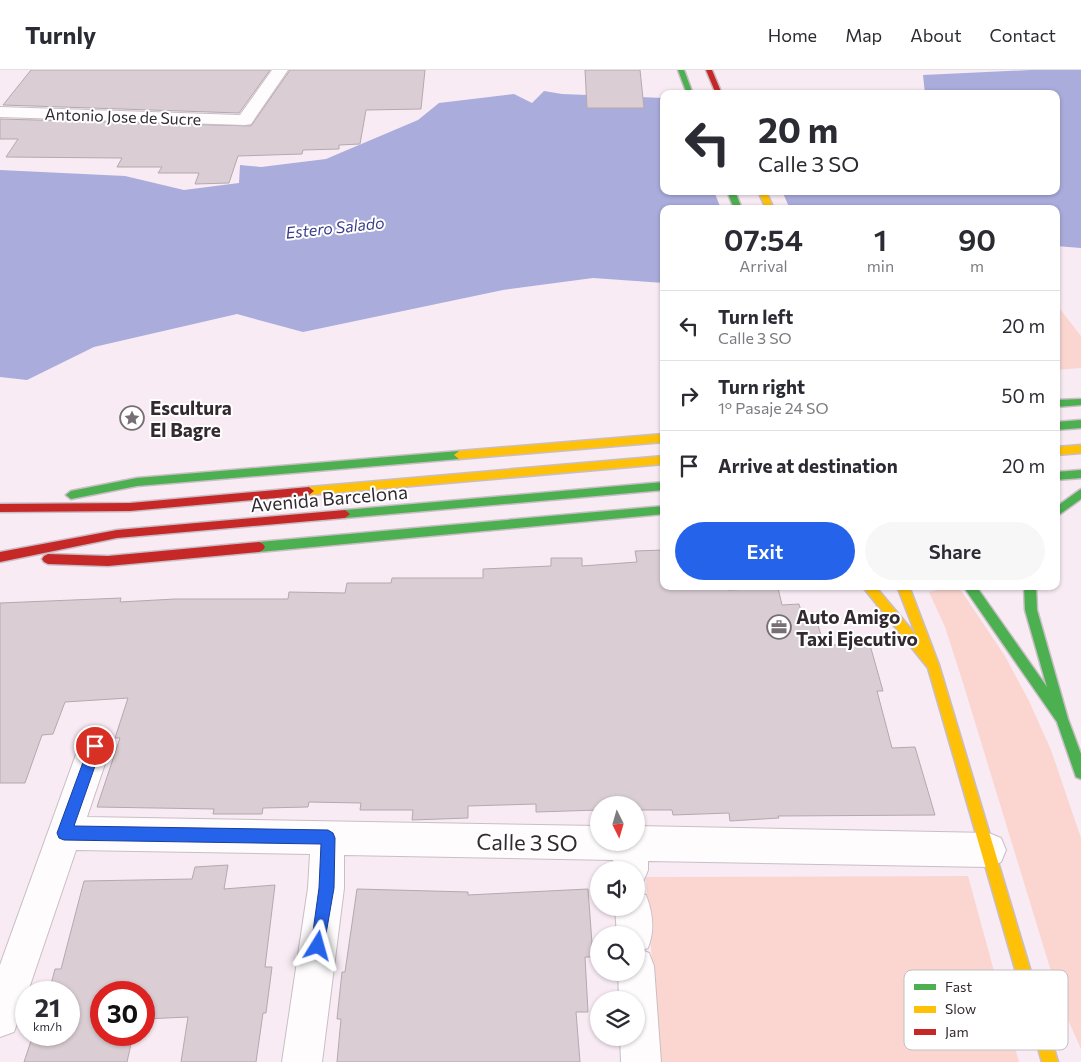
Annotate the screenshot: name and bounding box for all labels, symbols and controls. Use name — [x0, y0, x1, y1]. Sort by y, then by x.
text: Turnly — [25, 20, 96, 49]
text: Home — [768, 24, 817, 46]
text: Map — [845, 24, 882, 46]
text: About — [910, 24, 962, 46]
text: Contact — [990, 24, 1056, 46]
street label: Antonio Jose de Sucre — [44, 104, 202, 128]
text: 20 m — [758, 107, 838, 150]
icon: left — [675, 110, 740, 175]
text: Calle 3 SO — [758, 150, 859, 177]
water label: Estero Salado — [285, 212, 385, 242]
text: 07:54 — [724, 220, 803, 257]
text: 1 — [874, 220, 887, 257]
text: 90 — [958, 220, 996, 257]
text: Arrival — [739, 256, 788, 275]
text: min — [867, 256, 894, 275]
text: m — [970, 256, 984, 275]
text: Turn left — [718, 305, 793, 328]
icon: left — [675, 312, 703, 340]
text: 20 m — [1002, 314, 1045, 337]
text: Calle 3 SO — [718, 328, 792, 347]
text: Turn right — [718, 375, 805, 398]
icon: right — [675, 382, 703, 410]
text: 50 m — [1001, 384, 1045, 407]
place label: Escultura El Bagre — [150, 396, 232, 441]
text: 1º Pasaje 24 SO — [718, 398, 829, 417]
place icon: Escultura El Bagre — [119, 405, 145, 431]
icon: arrive — [675, 452, 703, 480]
text: Arrive at destination — [718, 454, 898, 477]
text: 20 m — [1002, 454, 1045, 477]
street label: Avenida Barcelona — [249, 480, 409, 516]
button: Exit — [675, 522, 855, 580]
button: Share — [865, 522, 1045, 580]
place label: Auto Amigo Taxi Ejecutivo — [796, 605, 918, 650]
office icon: Auto Amigo Taxi Ejecutivo — [766, 614, 792, 640]
pin — [74, 725, 116, 767]
icon: arrive — [81, 732, 109, 760]
north arrow — [590, 796, 645, 851]
map controls — [590, 796, 645, 1046]
street label: Calle 3 SO — [476, 828, 578, 856]
button: sound — [590, 861, 645, 916]
position arrow — [291, 919, 343, 971]
button: search — [590, 926, 645, 981]
legend — [904, 970, 1068, 1050]
text: Fast — [945, 978, 972, 995]
speed limit sign: 30 — [90, 981, 155, 1046]
button: layers — [590, 991, 645, 1046]
text: 21 — [35, 992, 60, 1022]
text: Slow — [945, 1000, 976, 1017]
text: km/h — [33, 1019, 62, 1033]
text: Jam — [945, 1023, 969, 1040]

